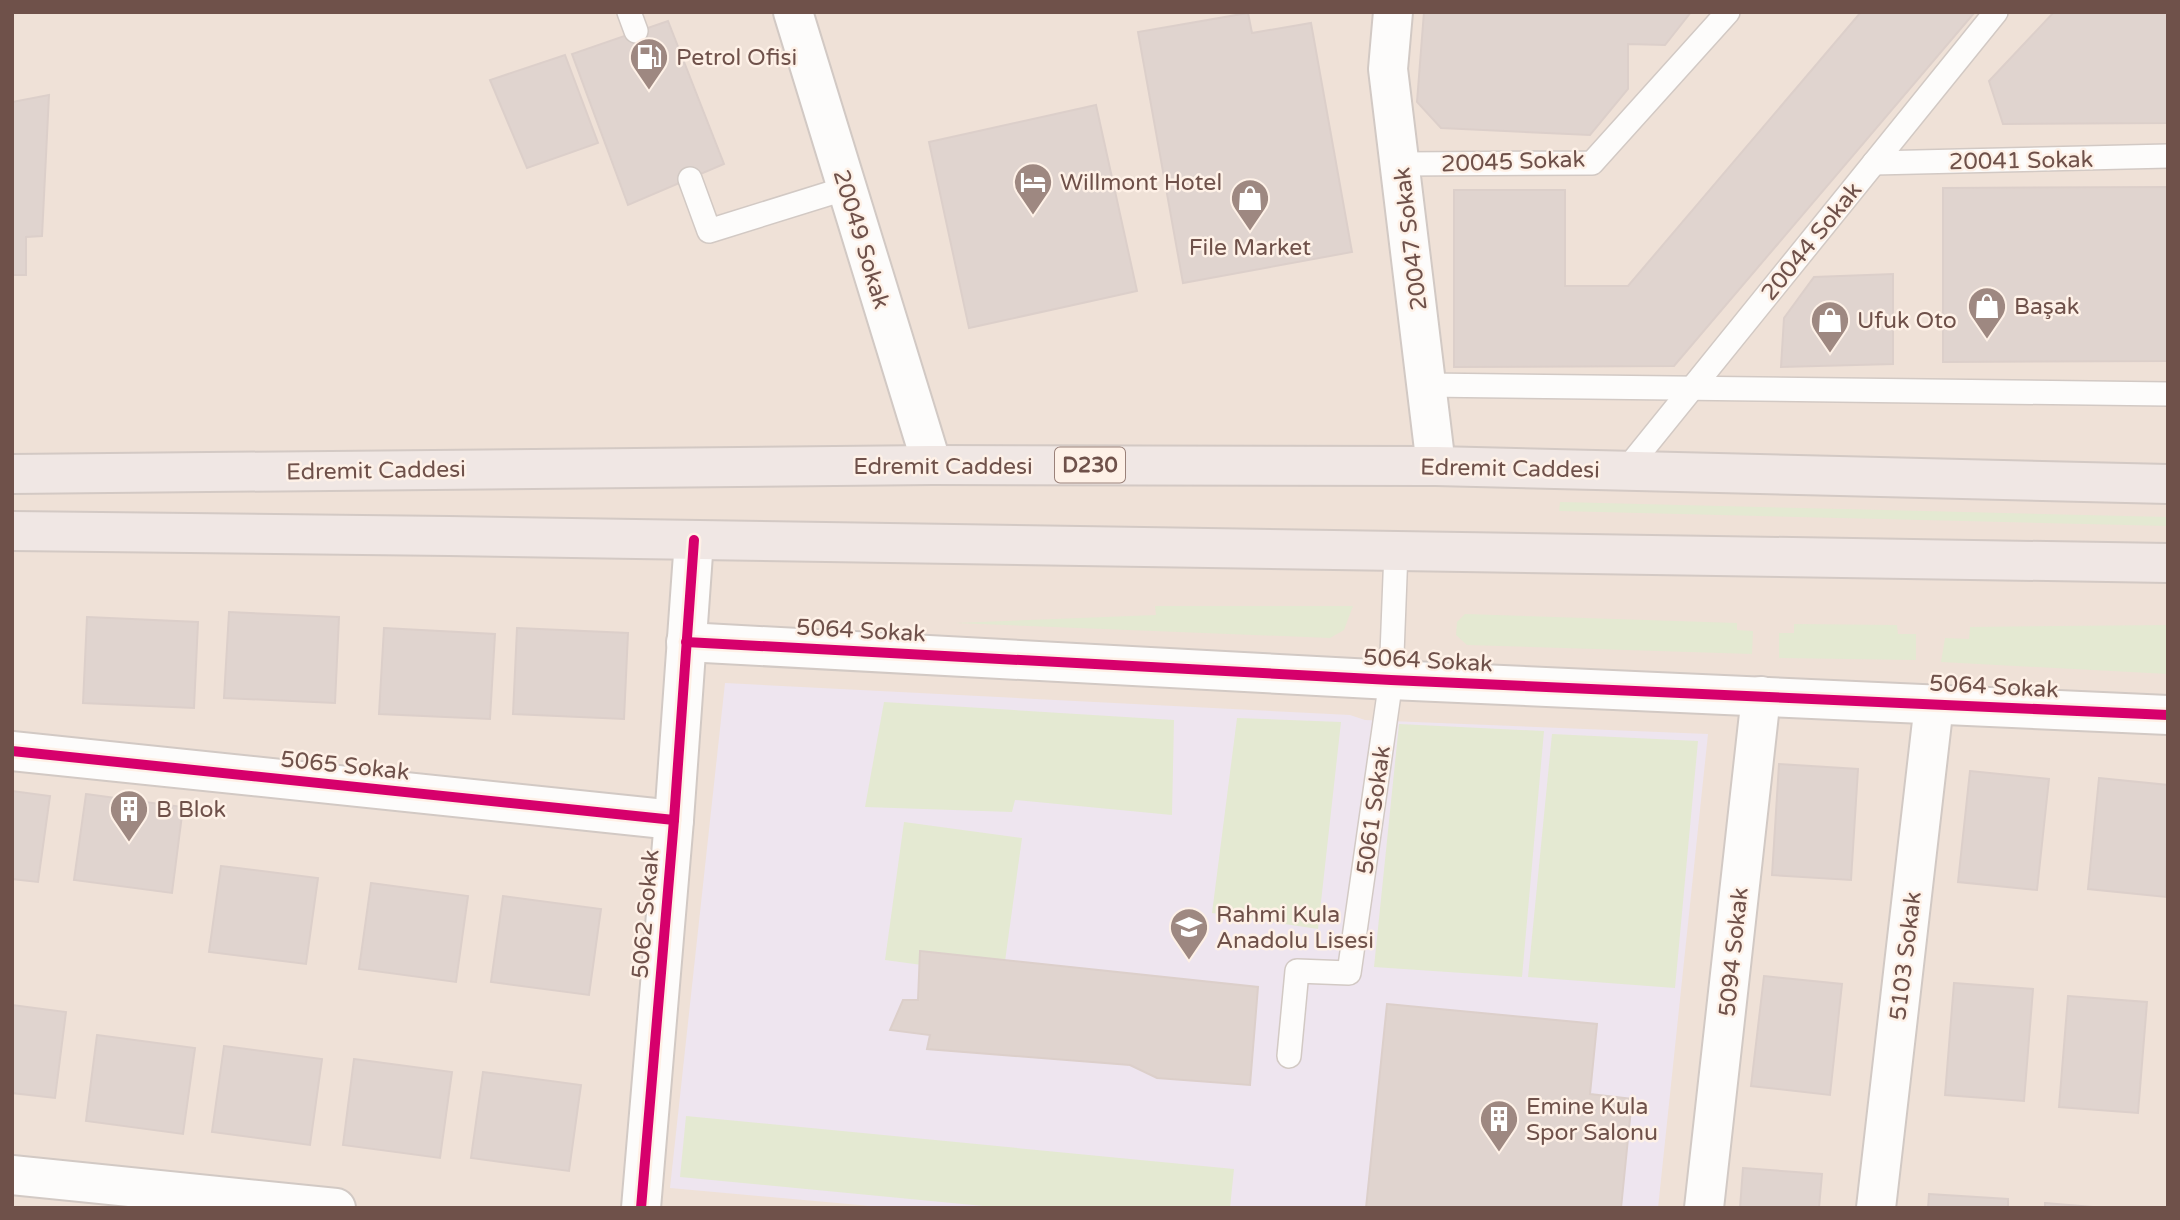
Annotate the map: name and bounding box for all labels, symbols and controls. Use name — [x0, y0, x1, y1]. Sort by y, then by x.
fuel station icon: Petrol Ofisi — [628, 36, 670, 91]
place label: Petrol Ofisi — [676, 44, 797, 72]
street label: 20045 Sokak — [1441, 145, 1586, 179]
street label: 20041 Sokak — [1949, 146, 2093, 176]
hotel icon: Willmont Hotel — [1012, 161, 1054, 216]
street label: 20049 Sokak — [827, 166, 896, 312]
street label: 20047 Sokak — [1388, 166, 1434, 312]
place label: Willmont Hotel — [1060, 169, 1222, 197]
shop icon: File Market — [1229, 177, 1271, 232]
street label: 20044 Sokak — [1756, 177, 1868, 306]
place label: File Market — [1189, 234, 1311, 262]
shop icon: Başak — [1966, 285, 2008, 340]
place label: Başak — [2014, 293, 2079, 321]
shop icon: Ufuk Oto — [1809, 299, 1851, 354]
place label: Ufuk Oto — [1857, 307, 1957, 335]
road number: D230 — [1055, 448, 1125, 482]
street label: Edremit Caddesi — [853, 453, 1033, 481]
street label: Edremit Caddesi — [1420, 453, 1600, 485]
street label: Edremit Caddesi — [286, 455, 466, 487]
street label: 5064 Sokak — [795, 614, 926, 648]
street label: 5064 Sokak — [1362, 644, 1493, 678]
street label: 5064 Sokak — [1928, 670, 2059, 704]
street label: 5061 Sokak — [1351, 744, 1397, 876]
street label: 5065 Sokak — [279, 745, 411, 787]
building icon: B Blok — [108, 788, 150, 843]
place label: B Blok — [156, 796, 226, 824]
street label: 5062 Sokak — [626, 848, 666, 980]
street label: 5094 Sokak — [1713, 886, 1755, 1018]
street label: 5103 Sokak — [1884, 890, 1928, 1022]
place label: Rahmi Kula Anadolu Lisesi — [1216, 901, 1374, 955]
school or university icon: Rahmi Kula Anadolu Lisesi — [1168, 906, 1210, 961]
place label: Emine Kula Spor Salonu — [1526, 1093, 1658, 1147]
building icon: Emine Kula Spor Salonu — [1478, 1098, 1520, 1153]

